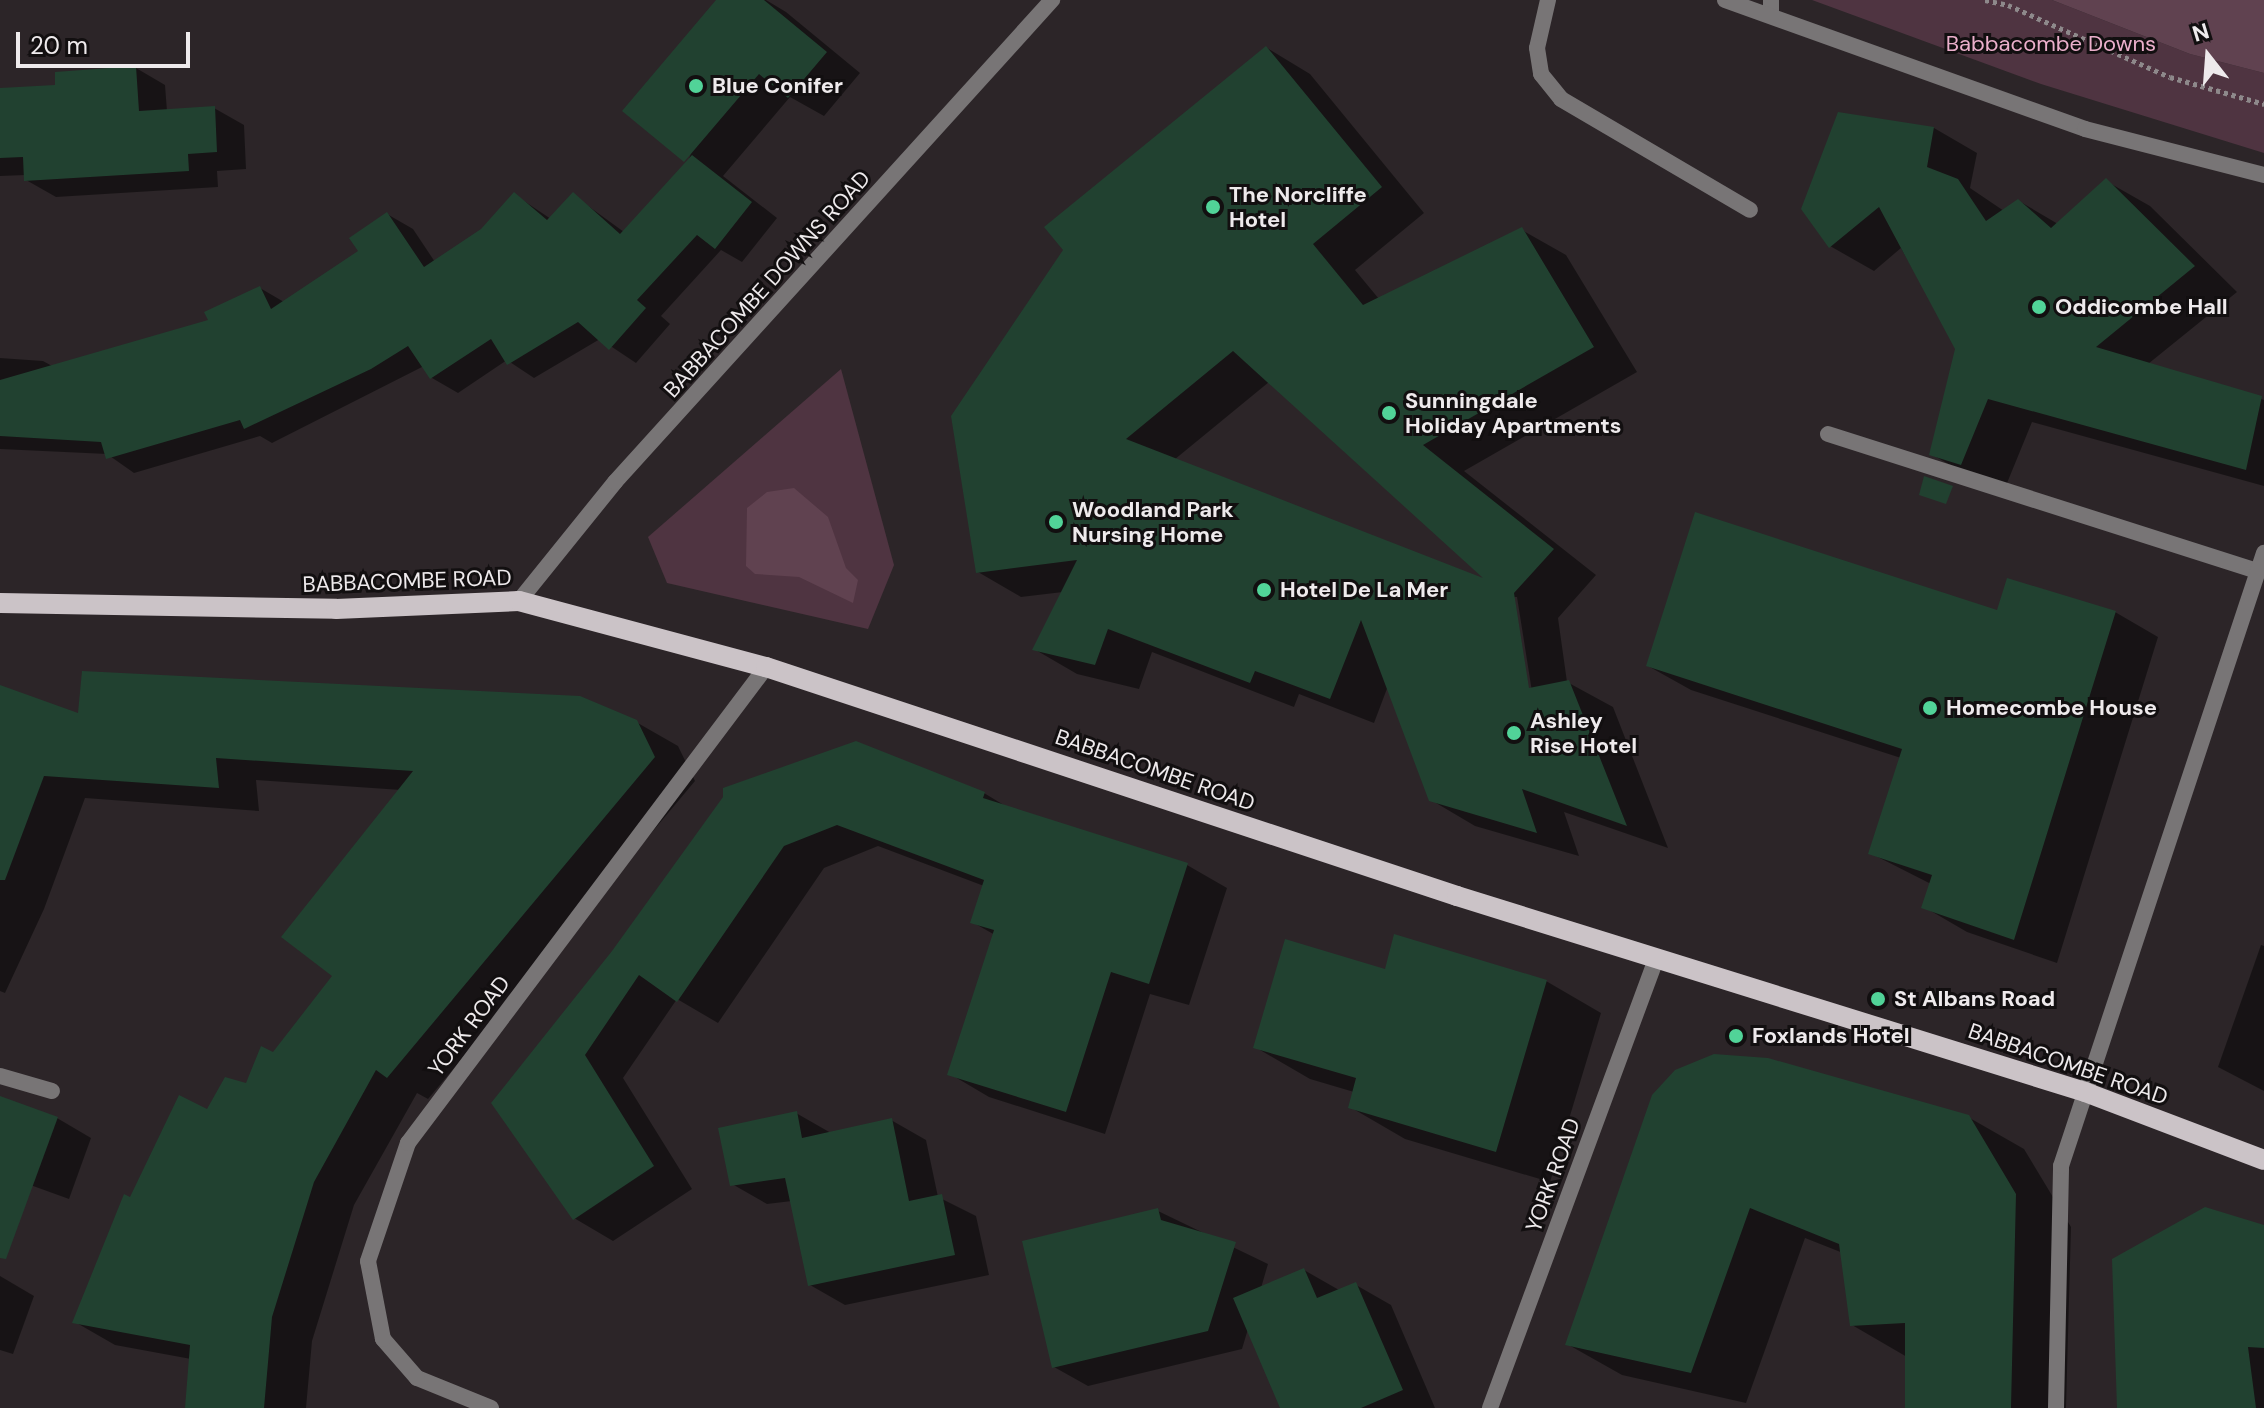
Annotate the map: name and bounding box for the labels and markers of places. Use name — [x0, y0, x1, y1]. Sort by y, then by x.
place label: Blue Conifer — [712, 73, 843, 99]
marker: Blue Conifer — [687, 77, 705, 95]
place label: The Norcliffe Hotel — [1229, 181, 1367, 232]
marker: The Norcliffe Hotel — [1204, 198, 1222, 216]
place label: Oddicombe Hall — [2055, 294, 2228, 320]
marker: Oddicombe Hall — [2030, 298, 2048, 316]
place label: Sunningdale Holiday Apartments — [1405, 387, 1622, 438]
marker: Sunningdale Holiday Apartments — [1380, 404, 1398, 422]
place label: Woodland Park Nursing Home — [1072, 496, 1234, 548]
marker: Woodland Park Nursing Home — [1047, 513, 1065, 531]
place label: Hotel De La Mer — [1280, 577, 1448, 603]
marker: Hotel De La Mer — [1255, 581, 1273, 599]
place label: Homecombe House — [1946, 695, 2157, 721]
marker: Homecombe House — [1921, 699, 1939, 717]
place label: Ashley Rise Hotel — [1530, 707, 1637, 758]
marker: Ashley Rise Hotel — [1505, 724, 1523, 742]
place label: St Albans Road — [1894, 986, 2055, 1012]
marker: St Albans Road — [1869, 990, 1887, 1008]
place label: Foxlands Hotel — [1752, 1023, 1910, 1049]
marker: Foxlands Hotel — [1727, 1027, 1745, 1045]

